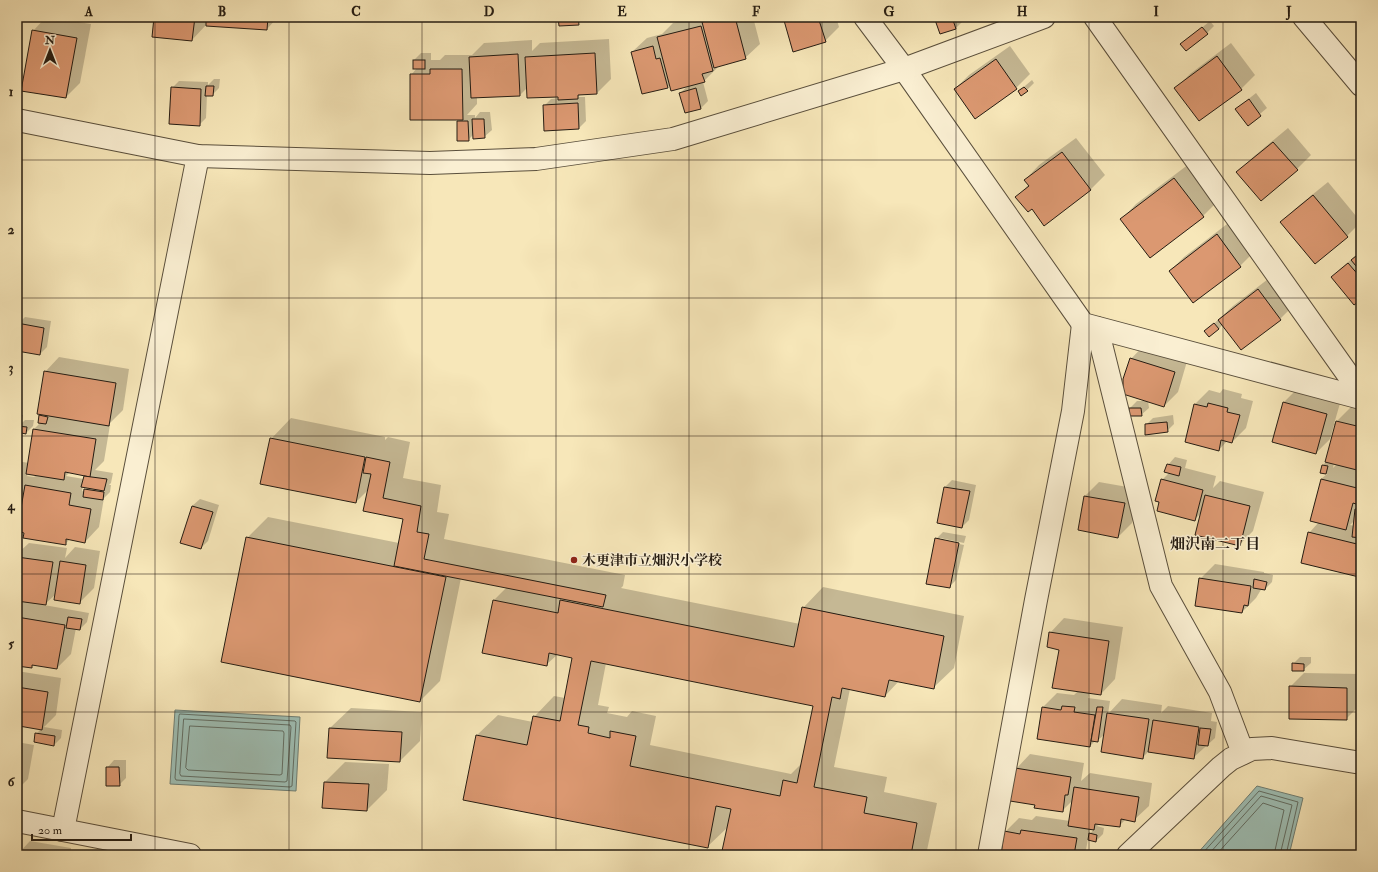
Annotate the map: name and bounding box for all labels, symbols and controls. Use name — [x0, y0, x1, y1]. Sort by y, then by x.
text: A — [84, 4, 94, 20]
text: B — [218, 4, 226, 20]
text: C — [351, 4, 361, 20]
text: D — [484, 4, 495, 20]
text: E — [617, 4, 627, 20]
text: F — [752, 4, 761, 20]
text: G — [884, 4, 895, 20]
text: H — [1017, 4, 1028, 20]
text: I — [1153, 4, 1159, 20]
text: J — [1285, 4, 1292, 21]
north arrow — [30, 30, 70, 70]
text: N — [44, 34, 56, 47]
text: 1 — [9, 84, 14, 100]
text: 2 — [8, 222, 15, 238]
text: 3 — [9, 360, 14, 376]
text: 4 — [6, 498, 15, 514]
district label: 畑沢南二丁目 — [1170, 535, 1260, 554]
place label: 木更津市立畑沢小学校 — [582, 552, 722, 569]
marker: 木更津市立畑沢小学校 — [569, 555, 579, 565]
text: 5 — [8, 636, 14, 652]
text: 6 — [8, 774, 16, 790]
scale bar — [32, 816, 131, 842]
text: 20 m — [38, 823, 63, 838]

